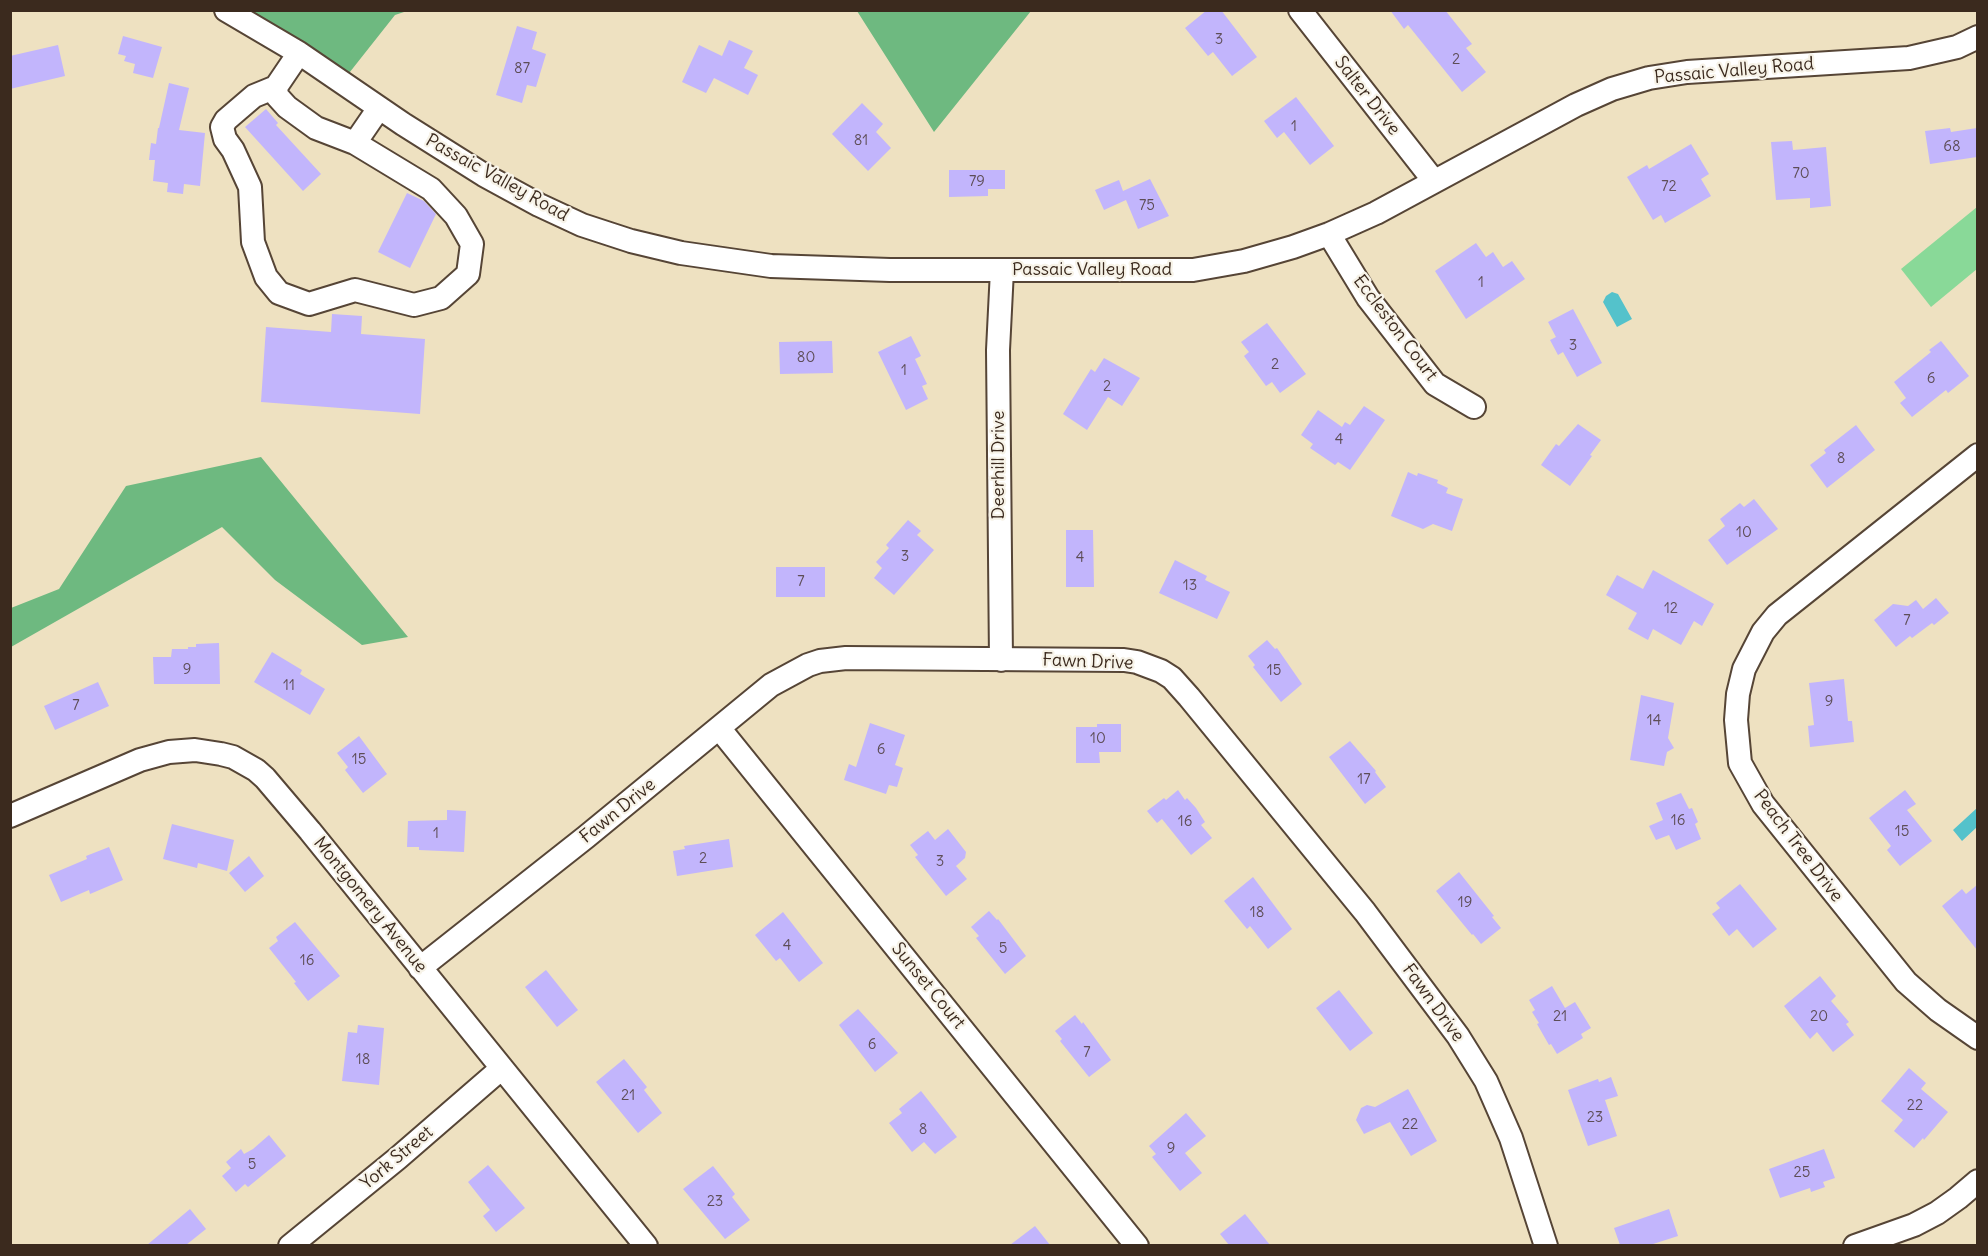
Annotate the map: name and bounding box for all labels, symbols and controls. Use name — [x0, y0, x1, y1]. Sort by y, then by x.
house number: 3 — [1215, 31, 1223, 49]
house number: 2 — [1452, 51, 1460, 69]
street label: Salter Drive — [1330, 52, 1404, 140]
street label: Passaic Valley Road — [1653, 53, 1815, 89]
house number: 87 — [514, 60, 530, 78]
house number: 1 — [1291, 118, 1297, 136]
street label: Passaic Valley Road — [422, 130, 572, 226]
house number: 81 — [854, 132, 868, 150]
house number: 68 — [1943, 138, 1961, 156]
house number: 70 — [1792, 165, 1810, 183]
house number: 79 — [969, 173, 985, 191]
house number: 72 — [1661, 178, 1677, 196]
house number: 75 — [1139, 197, 1155, 215]
street label: Passaic Valley Road — [1012, 259, 1172, 281]
street label: Eccleston Court — [1348, 271, 1442, 385]
house number: 1 — [1478, 274, 1484, 292]
house number: 3 — [1569, 337, 1577, 355]
house number: 80 — [797, 349, 815, 367]
house number: 2 — [1271, 356, 1279, 374]
house number: 1 — [901, 362, 907, 380]
house number: 6 — [1927, 370, 1935, 388]
house number: 2 — [1103, 378, 1111, 396]
street label: Deerhill Drive — [988, 411, 1010, 519]
house number: 4 — [1335, 431, 1343, 449]
house number: 8 — [1837, 450, 1845, 468]
house number: 10 — [1736, 524, 1752, 542]
house number: 3 — [901, 548, 909, 566]
house number: 4 — [1076, 549, 1084, 567]
house number: 7 — [797, 573, 805, 591]
house number: 13 — [1183, 577, 1197, 595]
house number: 12 — [1664, 600, 1678, 618]
house number: 7 — [1903, 612, 1911, 630]
street label: Fawn Drive — [1042, 650, 1134, 674]
house number: 9 — [183, 661, 191, 679]
house number: 15 — [1267, 662, 1281, 680]
house number: 11 — [283, 677, 295, 695]
house number: 9 — [1825, 693, 1833, 711]
house number: 7 — [72, 697, 80, 715]
house number: 14 — [1647, 712, 1661, 730]
house number: 10 — [1090, 730, 1106, 748]
house number: 6 — [877, 741, 885, 759]
house number: 15 — [352, 751, 366, 769]
house number: 17 — [1357, 771, 1371, 789]
street label: Fawn Drive — [576, 774, 660, 848]
street label: Peach Tree Drive — [1749, 786, 1847, 906]
house number: 16 — [1671, 812, 1685, 830]
house number: 16 — [1178, 813, 1192, 831]
house number: 15 — [1895, 823, 1909, 841]
house number: 1 — [433, 825, 439, 843]
street label: Montgomery Avenue — [309, 833, 431, 977]
house number: 2 — [699, 850, 707, 868]
house number: 3 — [936, 853, 944, 871]
house number: 19 — [1458, 894, 1472, 912]
house number: 18 — [1250, 904, 1264, 922]
house number: 4 — [783, 937, 791, 955]
street label: Sunset Court — [887, 938, 969, 1034]
house number: 5 — [999, 940, 1007, 958]
house number: 16 — [300, 952, 314, 970]
street label: Fawn Drive — [1398, 960, 1468, 1046]
house number: 21 — [1553, 1008, 1567, 1026]
house number: 20 — [1810, 1008, 1828, 1026]
house number: 6 — [868, 1036, 876, 1054]
house number: 7 — [1083, 1044, 1091, 1062]
house number: 18 — [356, 1051, 370, 1069]
house number: 21 — [621, 1087, 635, 1105]
house number: 22 — [1907, 1097, 1923, 1115]
house number: 23 — [1587, 1109, 1603, 1127]
house number: 22 — [1402, 1116, 1418, 1134]
house number: 8 — [919, 1121, 927, 1139]
street label: York Street — [356, 1122, 438, 1194]
house number: 9 — [1167, 1140, 1175, 1158]
house number: 5 — [248, 1156, 256, 1174]
house number: 25 — [1794, 1164, 1810, 1182]
house number: 23 — [707, 1193, 723, 1211]

